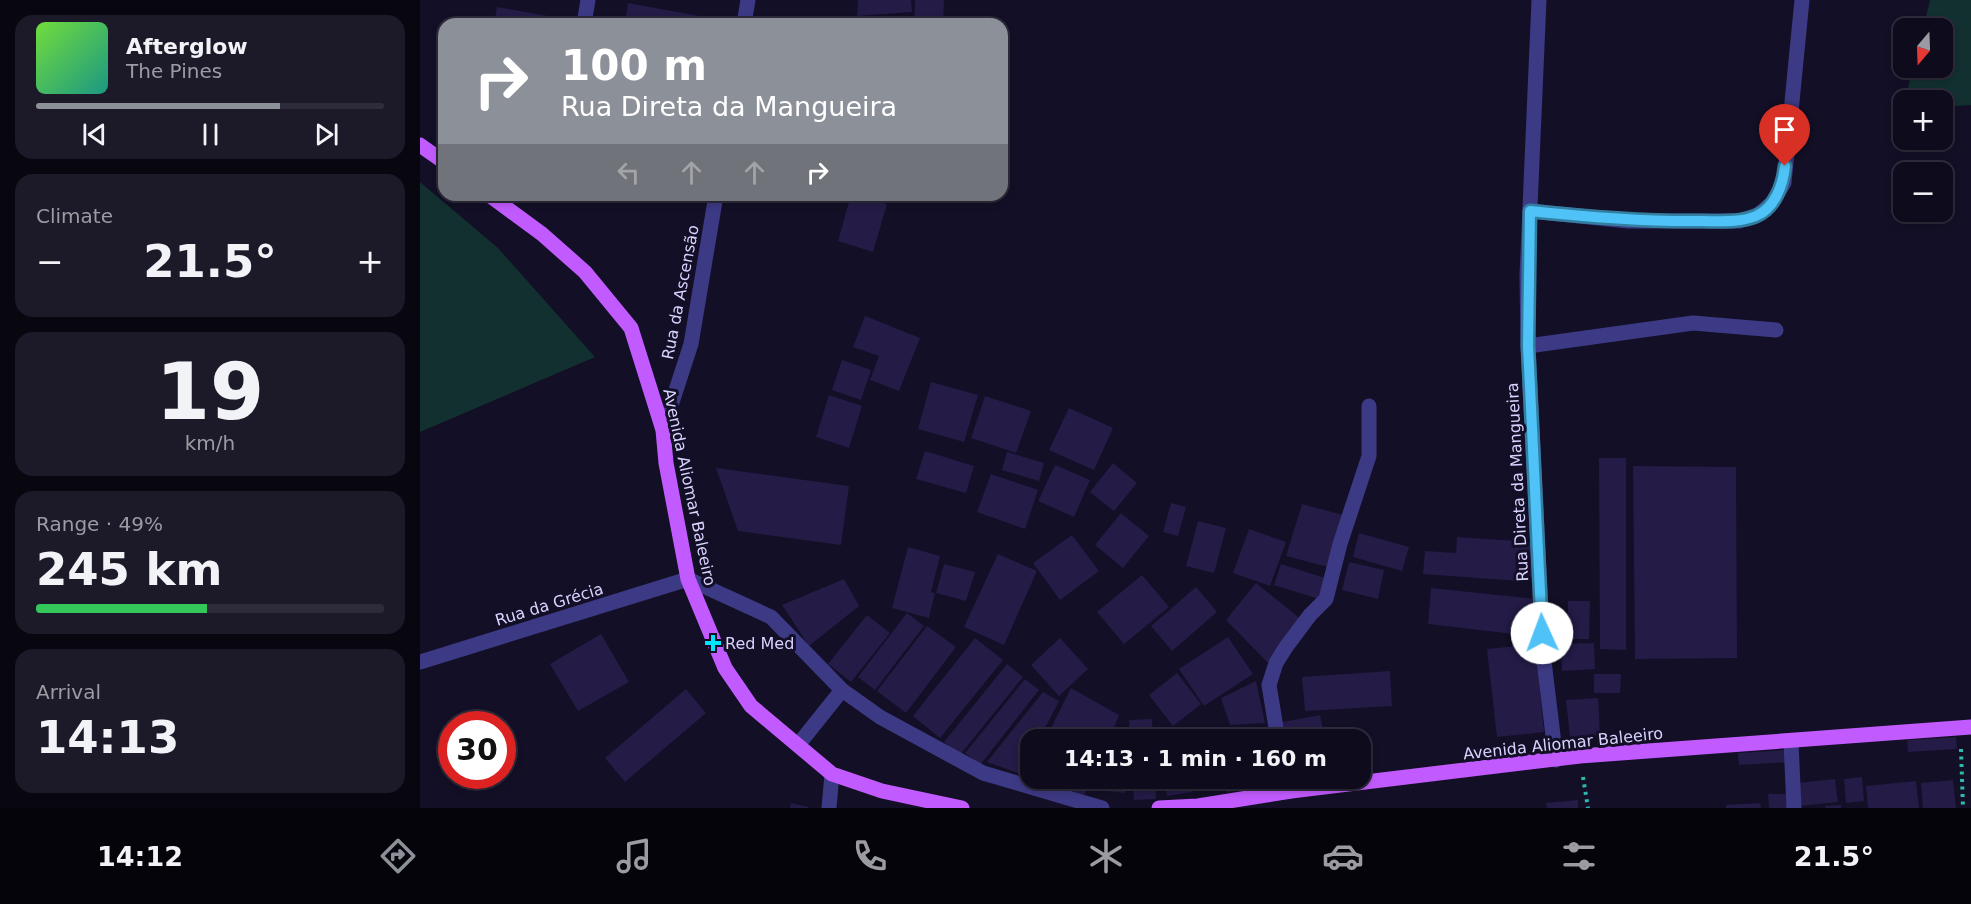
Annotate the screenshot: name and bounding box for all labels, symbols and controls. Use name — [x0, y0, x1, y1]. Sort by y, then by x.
north arrow — [1893, 18, 1953, 78]
map controls — [1893, 18, 1953, 222]
text: Afterglow — [126, 34, 248, 59]
text: 100 m — [561, 41, 707, 90]
icon: right — [462, 42, 540, 120]
text: The Pines — [126, 59, 222, 83]
button: + — [1893, 90, 1953, 150]
text: Rua Direta da Mangueira — [561, 91, 897, 122]
pin — [1759, 104, 1810, 166]
icon: arrive — [1768, 113, 1801, 146]
icon: previous — [78, 118, 111, 151]
icon: pause — [194, 118, 227, 151]
icon: next — [310, 118, 343, 151]
icon: left — [612, 156, 645, 189]
icon: ahead — [675, 156, 708, 189]
icon: ahead — [738, 156, 771, 189]
icon: right — [801, 156, 834, 189]
button: − — [1893, 162, 1953, 222]
text: Climate — [36, 204, 113, 228]
street label: Rua da Ascensão — [658, 223, 703, 361]
text: 21.5° — [143, 235, 277, 288]
text: − — [36, 242, 64, 281]
text: + — [356, 242, 384, 281]
text: 19 — [156, 347, 264, 437]
street label: Rua Direta da Mangueira — [1503, 382, 1532, 582]
street label: Avenida Aliomar Baleeiro — [659, 387, 720, 587]
text: km/h — [185, 431, 235, 455]
text: Range · 49% — [36, 512, 163, 536]
text: 245 km — [36, 543, 222, 596]
street label: Rua da Grécia — [493, 579, 605, 630]
position arrow — [1510, 601, 1574, 665]
place label: Red Med — [725, 634, 794, 653]
marker: Red Med — [706, 636, 720, 650]
text: Arrival — [36, 680, 101, 704]
text: 14:13 — [36, 711, 179, 764]
speed limit sign: 30 — [438, 711, 516, 789]
street label: Avenida Aliomar Baleeiro — [1462, 724, 1664, 763]
text: 14:13 · 1 min · 160 m — [1064, 746, 1327, 771]
icon: directions — [377, 835, 419, 877]
icon: music — [613, 835, 655, 877]
icon: phone — [849, 835, 891, 877]
icon: climate — [1085, 835, 1127, 877]
icon: car — [1322, 835, 1364, 877]
icon: filters — [1558, 835, 1600, 877]
text: 14:12 — [97, 841, 183, 872]
text: 21.5° — [1794, 841, 1874, 872]

